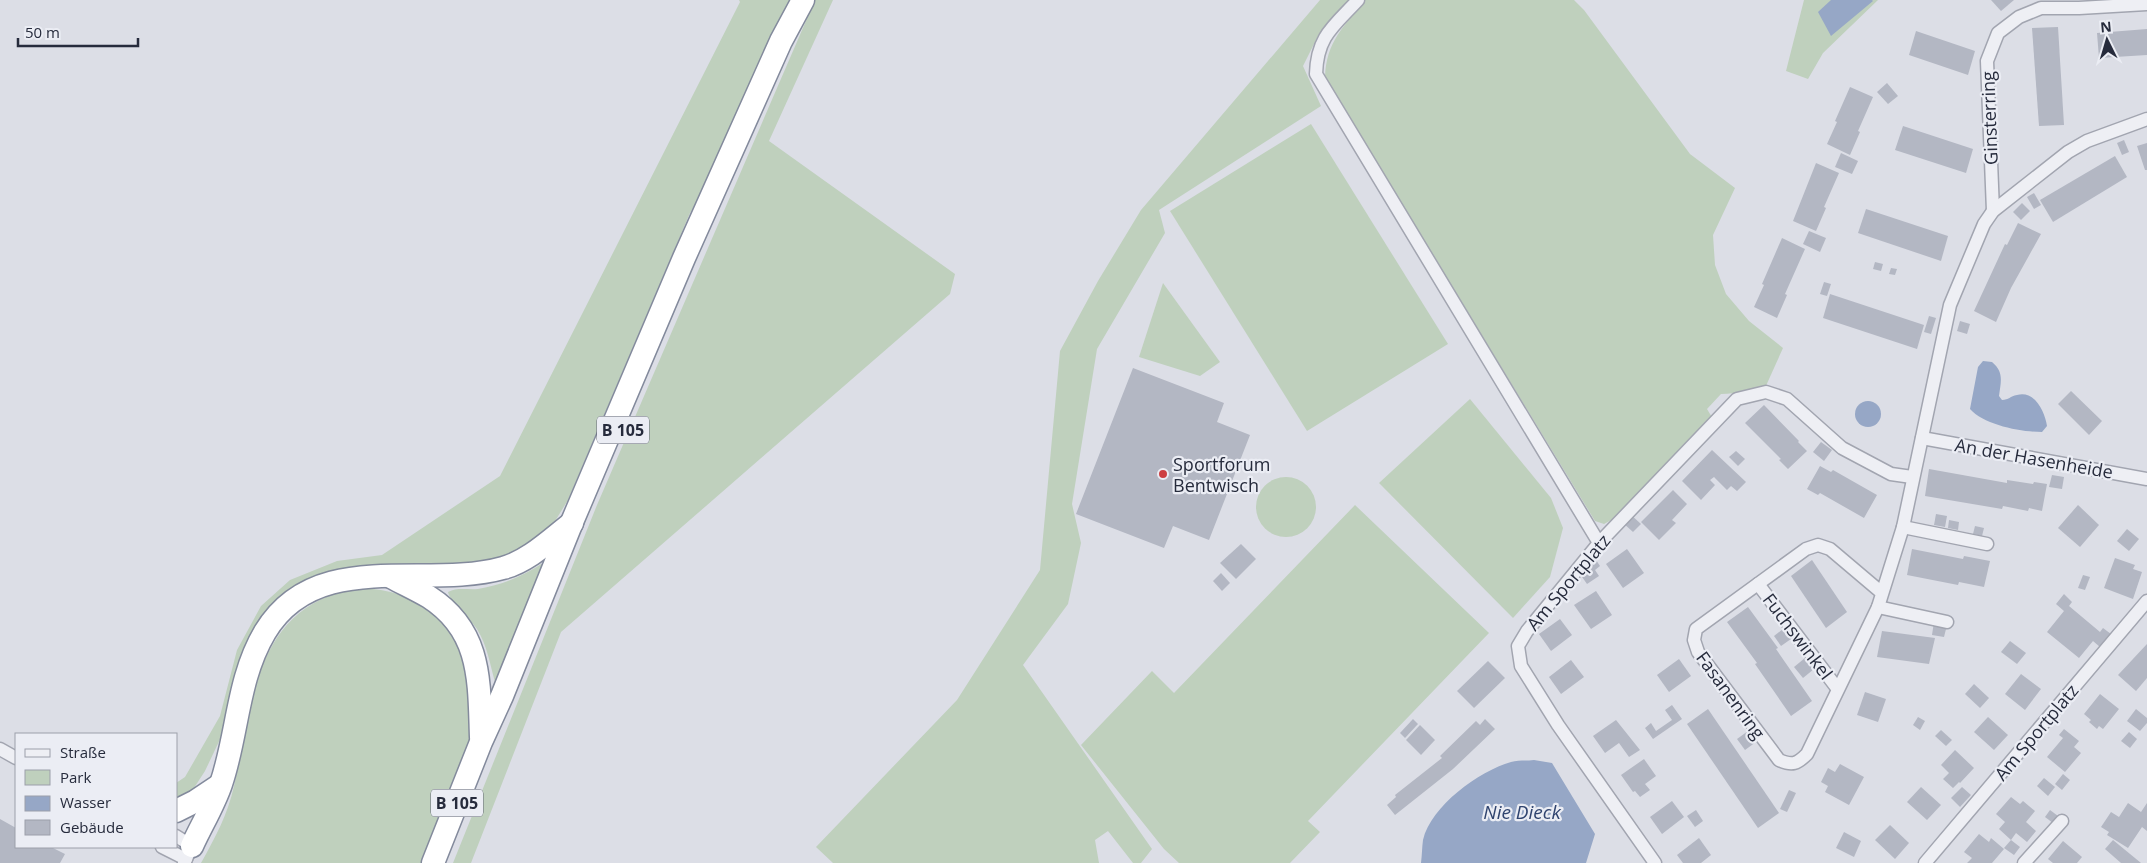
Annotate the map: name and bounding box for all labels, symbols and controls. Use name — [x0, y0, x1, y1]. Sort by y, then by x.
scale bar — [18, 15, 138, 47]
north arrow — [2082, 15, 2132, 65]
text: N — [2099, 17, 2112, 37]
text: 50 m — [25, 22, 60, 42]
street label: Ginsterring — [1975, 70, 2003, 165]
road number: B 105 — [597, 416, 649, 444]
street label: An der Hasenheide — [1953, 432, 2115, 484]
place label: Sportforum Bentwisch — [1173, 452, 1270, 497]
marker: Sportforum Bentwisch — [1157, 468, 1169, 480]
street label: Am Sportplatz — [1521, 529, 1615, 635]
street label: Fuchswinkel — [1758, 588, 1838, 684]
street label: Fasanenring — [1691, 646, 1771, 744]
street label: Am Sportplatz — [1989, 679, 2083, 785]
legend — [15, 733, 178, 848]
text: Straße — [60, 742, 106, 762]
text: Park — [60, 767, 91, 787]
road number: B 105 — [431, 790, 483, 816]
text: Wasser — [60, 792, 111, 812]
water label: Nie Dieck — [1483, 799, 1561, 825]
text: Gebäude — [60, 817, 124, 837]

